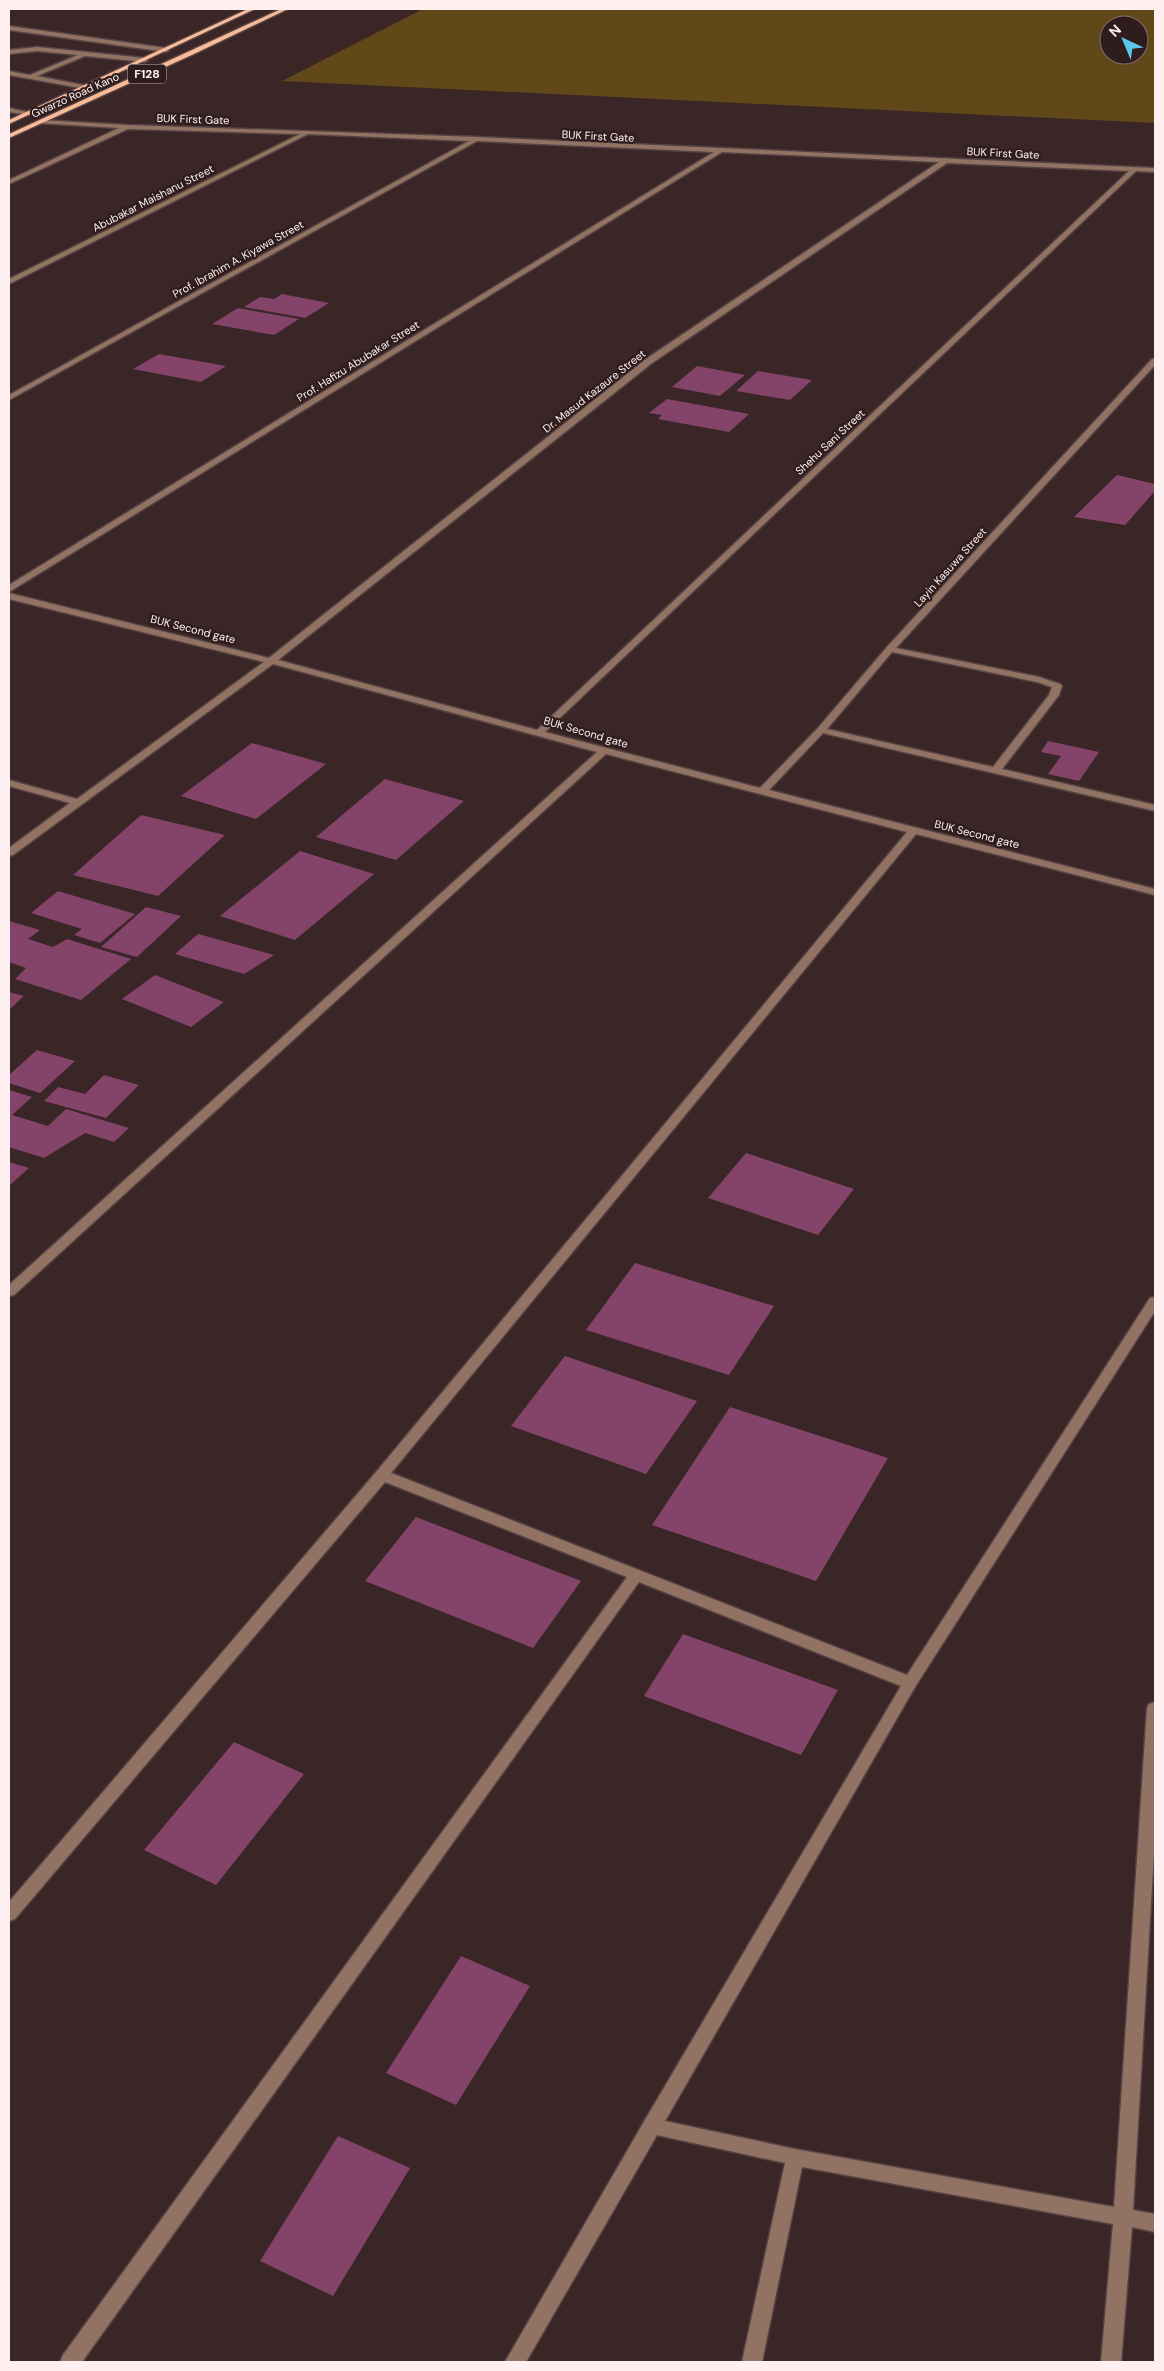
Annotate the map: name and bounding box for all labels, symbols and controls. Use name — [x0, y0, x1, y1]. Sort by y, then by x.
north arrow — [1099, 15, 1149, 65]
text: N — [1105, 21, 1125, 41]
road number: F128 — [128, 64, 166, 84]
street label: Gwarzo Road Kano — [29, 69, 121, 121]
street label: BUK First Gate — [156, 111, 230, 127]
street label: BUK First Gate — [561, 127, 635, 145]
street label: BUK First Gate — [966, 144, 1040, 162]
street label: Abubakar Maishanu Street — [90, 161, 216, 235]
street label: Prof. Ibrahim A. Kiyawa Street — [170, 217, 306, 301]
street label: Prof. Hafizu Abubakar Street — [294, 317, 422, 405]
street label: Dr. Masud Kazaure Street — [540, 346, 648, 436]
street label: Shehu Sani Street — [792, 406, 868, 478]
street label: Layin Kasuwa Street — [911, 524, 989, 610]
street label: BUK Second gate — [149, 612, 237, 646]
street label: BUK Second gate — [542, 713, 630, 751]
street label: BUK Second gate — [933, 817, 1021, 851]

